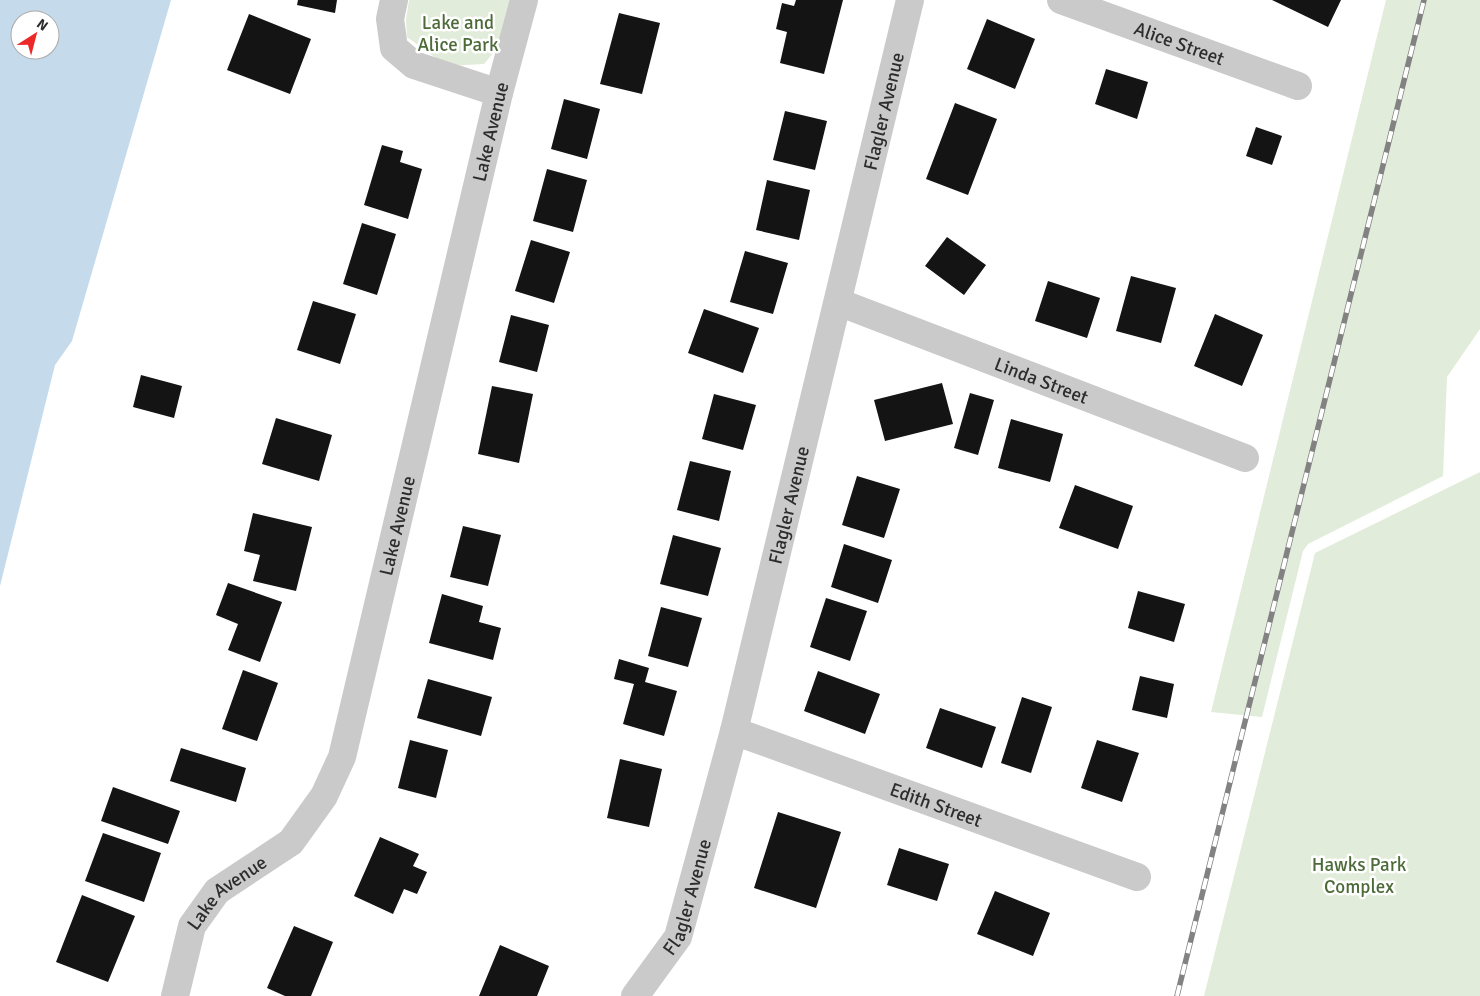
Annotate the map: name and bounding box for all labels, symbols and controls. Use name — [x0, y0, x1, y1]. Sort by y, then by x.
north arrow — [10, 10, 60, 60]
park label: Lake and Alice Park — [417, 11, 499, 57]
text: N — [33, 15, 51, 35]
street label: Alice Street — [1131, 17, 1228, 71]
street label: Flagler Avenue — [858, 50, 910, 173]
street label: Lake Avenue — [467, 79, 514, 184]
street label: Linda Street — [991, 352, 1092, 410]
street label: Flagler Avenue — [764, 444, 815, 567]
street label: Lake Avenue — [374, 474, 421, 578]
street label: Edith Street — [886, 777, 986, 833]
street label: Flagler Avenue — [658, 836, 717, 960]
street label: Lake Avenue — [182, 850, 272, 935]
park label: Hawks Park Complex — [1312, 853, 1407, 899]

